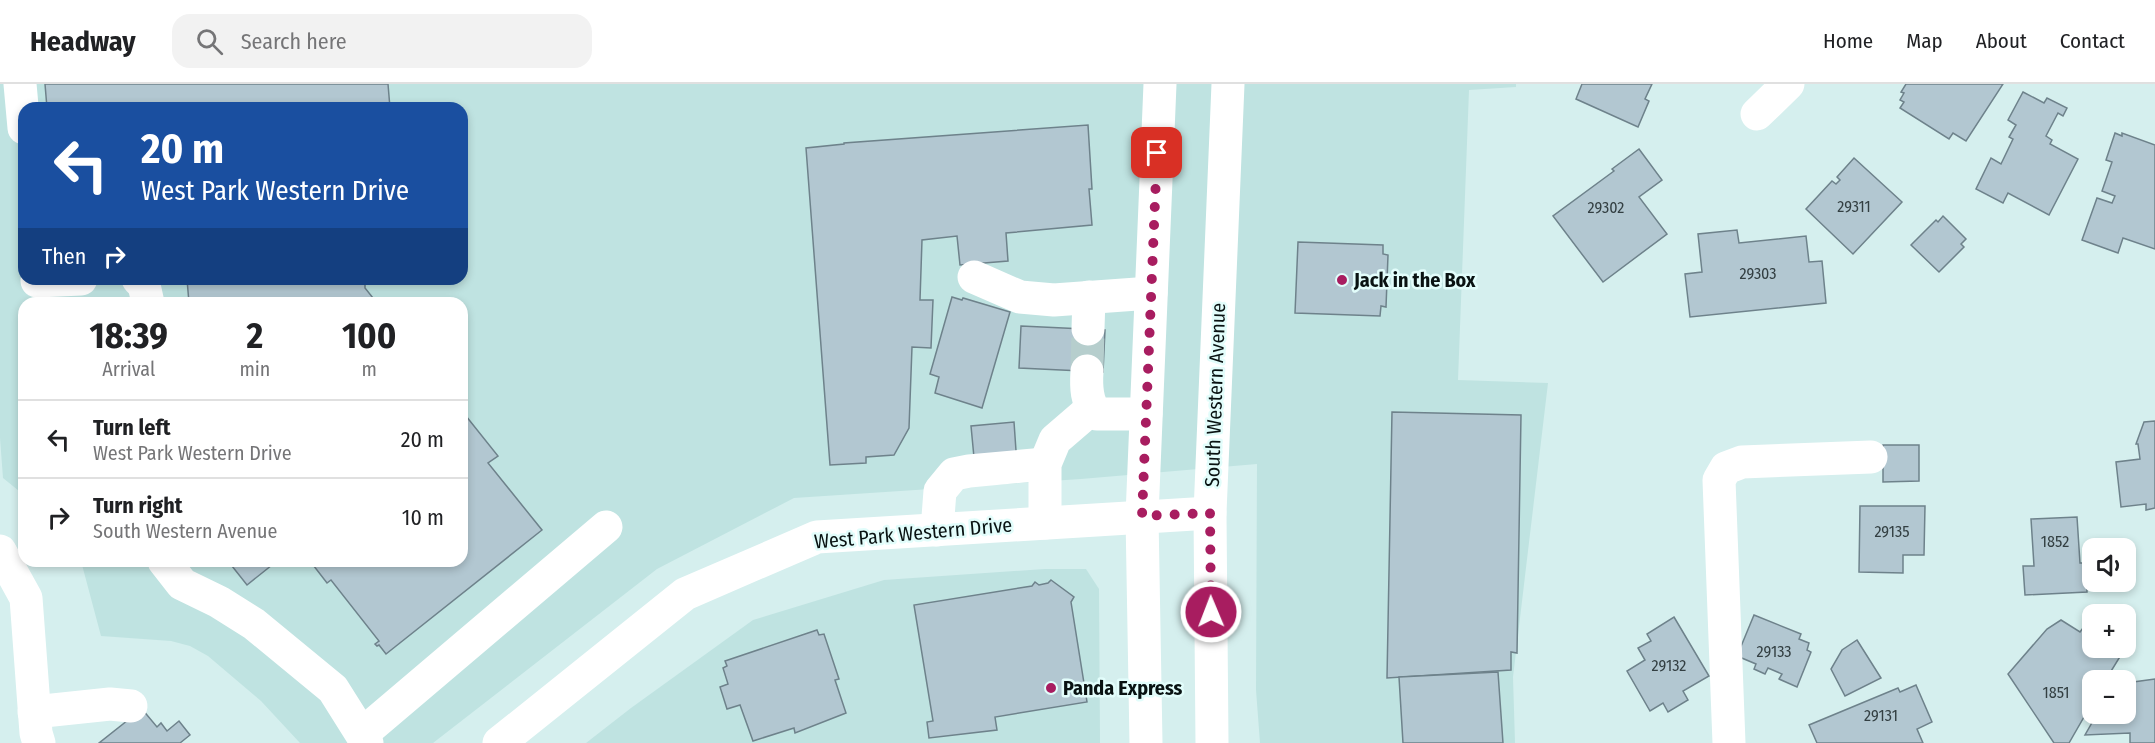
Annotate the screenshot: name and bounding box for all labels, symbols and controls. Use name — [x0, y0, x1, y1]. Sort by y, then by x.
search box — [172, 14, 592, 68]
text: Headway — [30, 25, 136, 58]
icon: search — [193, 25, 226, 58]
text: Search here — [241, 28, 347, 55]
text: Home — [1823, 28, 1873, 54]
text: Map — [1906, 28, 1943, 54]
text: About — [1976, 28, 2027, 54]
text: Contact — [2060, 28, 2125, 54]
text: 20 m — [141, 124, 224, 174]
icon: left — [42, 126, 120, 204]
pin — [1131, 127, 1182, 178]
icon: arrive — [1140, 136, 1173, 169]
text: West Park Western Drive — [141, 175, 409, 207]
house number: 29311 — [1837, 197, 1871, 216]
house number: 29302 — [1588, 198, 1624, 217]
icon: right — [98, 240, 131, 273]
text: Then — [42, 243, 86, 270]
house number: 29303 — [1739, 264, 1777, 283]
place label: Jack in the Box — [1353, 268, 1476, 292]
marker: Jack in the Box — [1335, 273, 1349, 287]
street label: South Western Avenue — [1200, 302, 1230, 488]
text: 18:39 — [90, 314, 168, 358]
text: 2 — [247, 314, 263, 358]
text: 100 — [342, 314, 396, 358]
text: Arrival — [102, 357, 155, 381]
text: min — [239, 357, 270, 381]
text: m — [361, 357, 377, 381]
text: Turn left — [93, 414, 171, 441]
icon: left — [42, 423, 75, 456]
text: 20 m — [401, 426, 444, 453]
text: West Park Western Drive — [93, 441, 292, 465]
text: Turn right — [93, 492, 182, 519]
icon: right — [42, 501, 75, 534]
text: 10 m — [402, 504, 444, 531]
street label: West Park Western Drive — [813, 512, 1013, 554]
text: South Western Avenue — [93, 519, 277, 543]
house number: 29135 — [1874, 522, 1910, 541]
house number: 1852 — [2041, 532, 2069, 551]
map controls — [2082, 538, 2136, 724]
button: sound — [2082, 538, 2136, 592]
position arrow — [1179, 580, 1243, 644]
button: + — [2082, 604, 2136, 658]
house number: 29133 — [1756, 642, 1792, 661]
house number: 29132 — [1652, 656, 1686, 675]
button: − — [2082, 670, 2136, 724]
place label: Panda Express — [1063, 676, 1183, 700]
marker: Panda Express — [1044, 681, 1058, 695]
house number: 1851 — [2042, 683, 2070, 702]
house number: 29131 — [1864, 706, 1898, 725]

